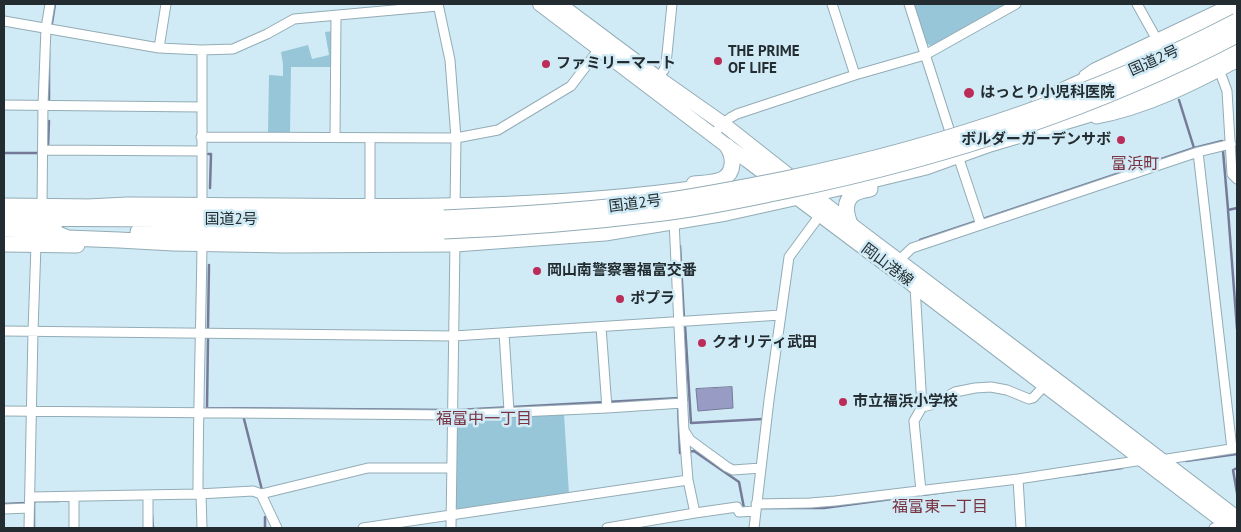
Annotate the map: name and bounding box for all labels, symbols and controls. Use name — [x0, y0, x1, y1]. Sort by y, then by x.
street label: 国道2号 — [1126, 42, 1182, 80]
place label: THE PRIME OF LIFE — [728, 43, 800, 78]
place label: ファミリーマート — [556, 55, 676, 73]
marker: THE PRIME OF LIFE — [712, 55, 724, 67]
marker: ファミリーマート — [540, 58, 552, 70]
place label: はっとり小児科医院 — [980, 84, 1115, 102]
marker: はっとり小児科医院 — [962, 86, 976, 100]
place label: ボルダーガーデンサボ — [961, 131, 1111, 149]
marker: ボルダーガーデンサボ — [1115, 134, 1127, 146]
district label: 富浜町 — [1111, 154, 1159, 174]
street label: 国道2号 — [608, 192, 662, 216]
street label: 国道2号 — [204, 211, 258, 229]
street label: 岡山港線 — [858, 240, 916, 290]
place label: 岡山南警察署福富交番 — [547, 262, 697, 280]
marker: 岡山南警察署福富交番 — [531, 265, 543, 277]
place label: ポプラ — [630, 290, 675, 308]
marker: ポプラ — [614, 293, 626, 305]
place label: クオリティ武田 — [712, 334, 817, 352]
marker: クオリティ武田 — [696, 337, 708, 349]
place label: 市立福浜小学校 — [853, 393, 958, 411]
marker: 市立福浜小学校 — [837, 396, 849, 408]
district label: 福富中一丁目 — [436, 409, 532, 429]
district label: 福富東一丁目 — [892, 497, 988, 517]

